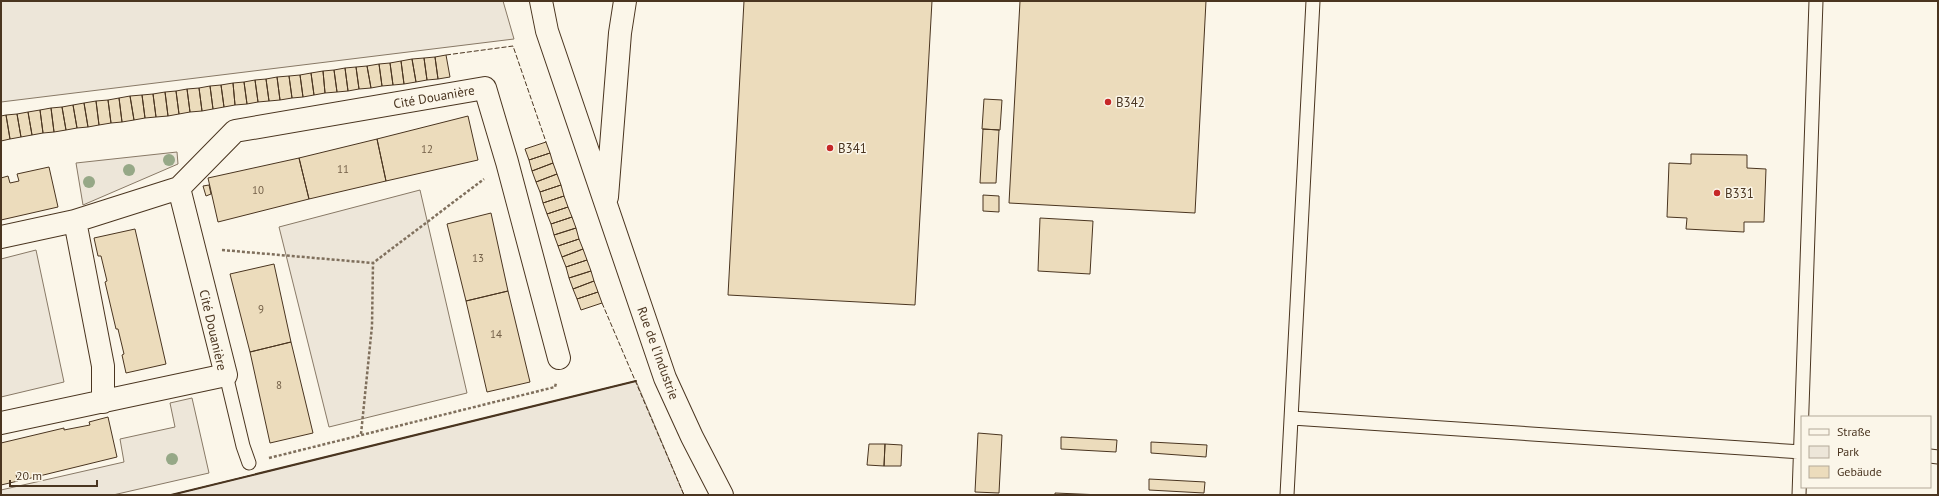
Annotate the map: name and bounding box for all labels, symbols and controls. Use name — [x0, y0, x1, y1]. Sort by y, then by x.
street label: Cité Douanière — [392, 81, 476, 113]
place label: B342 — [1116, 94, 1145, 111]
marker: B342 — [1103, 97, 1113, 107]
place label: B341 — [838, 140, 867, 157]
house number: 12 — [421, 142, 433, 156]
marker: B341 — [825, 143, 835, 153]
house number: 11 — [337, 162, 349, 176]
house number: 10 — [252, 183, 264, 197]
place label: B331 — [1725, 185, 1754, 202]
marker: B331 — [1712, 188, 1722, 198]
house number: 13 — [472, 251, 484, 265]
street label: Cité Douanière — [195, 288, 231, 372]
house number: 9 — [258, 302, 264, 316]
street label: Rue de l'Industrie — [633, 304, 683, 402]
house number: 14 — [490, 327, 502, 341]
house number: 8 — [276, 378, 282, 392]
legend — [1801, 416, 1931, 488]
text: Straße — [1837, 424, 1871, 439]
text: Park — [1837, 444, 1859, 459]
scale bar — [10, 462, 97, 488]
text: Gebäude — [1837, 464, 1882, 479]
text: 20 m — [16, 468, 42, 483]

